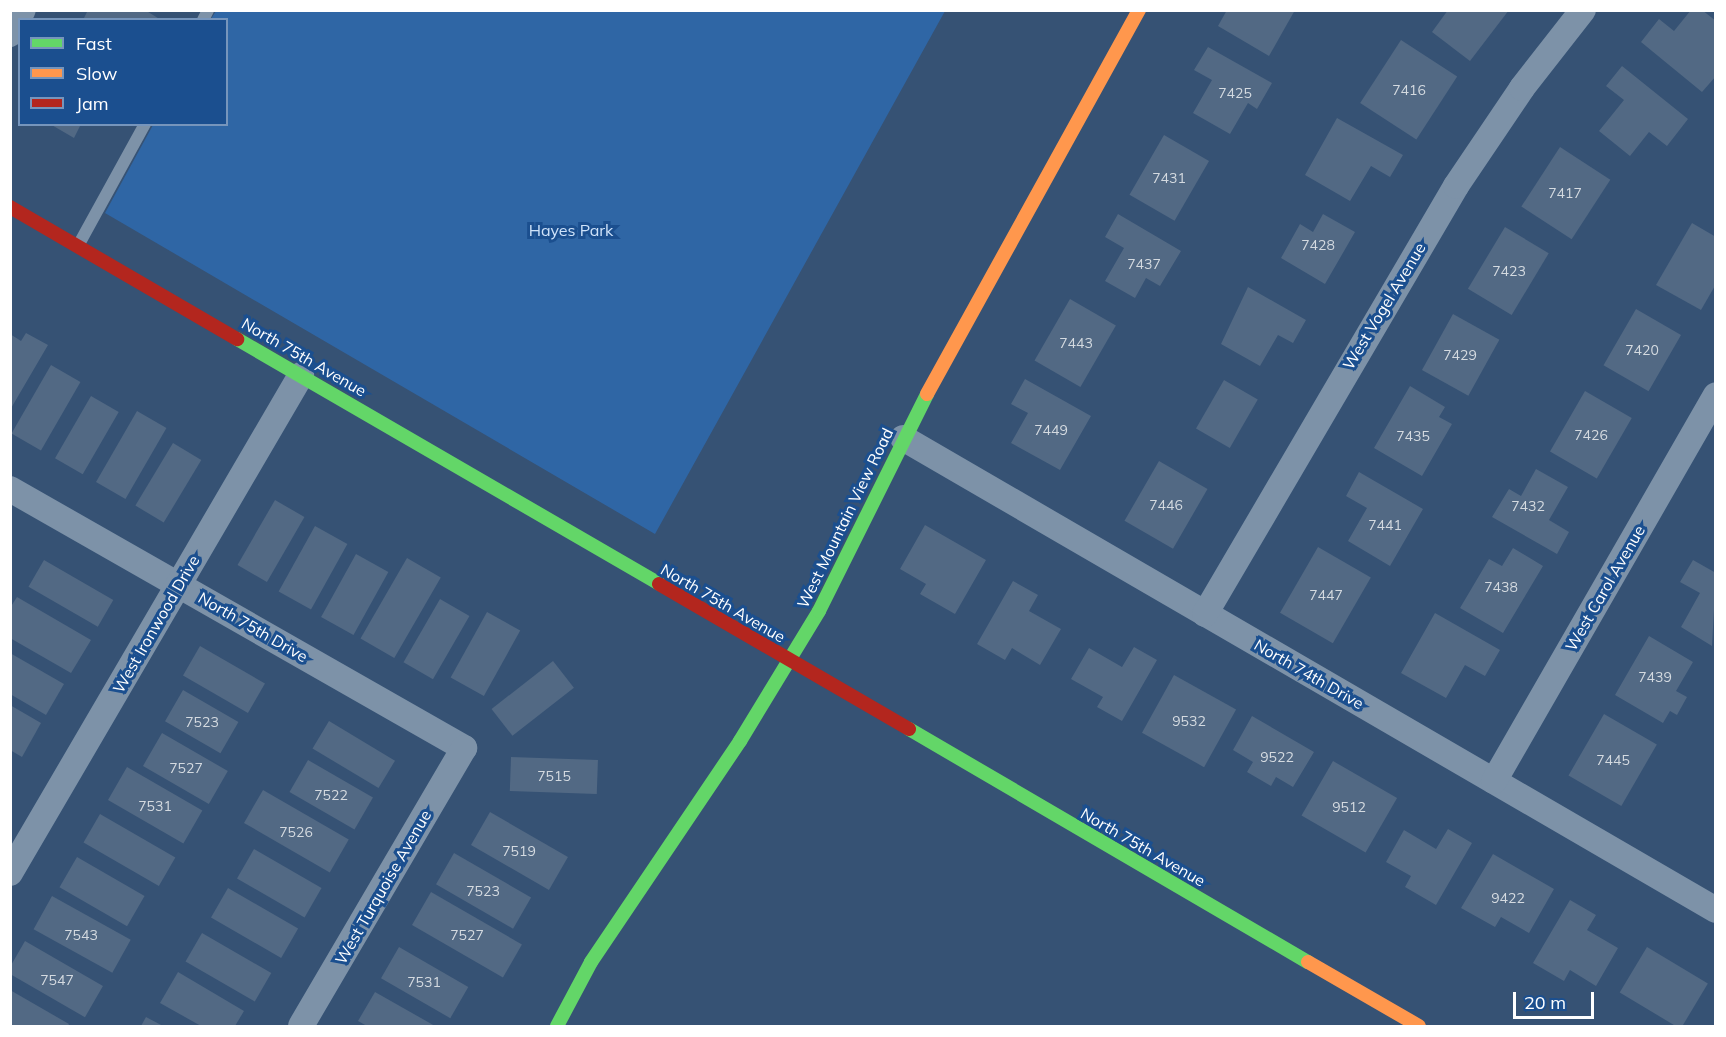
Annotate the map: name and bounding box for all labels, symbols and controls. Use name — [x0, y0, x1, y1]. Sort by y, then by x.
legend — [18, 18, 228, 126]
text: Fast — [76, 32, 112, 55]
text: Slow — [76, 62, 117, 85]
house number: 7416 — [1392, 82, 1426, 98]
house number: 7425 — [1218, 85, 1252, 101]
text: Jam — [76, 92, 109, 115]
house number: 7431 — [1152, 170, 1186, 186]
house number: 7417 — [1548, 185, 1582, 201]
park label: Hayes Park — [529, 220, 613, 240]
house number: 7428 — [1301, 237, 1335, 253]
street label: West Vogel Avenue — [1339, 239, 1429, 373]
house number: 7437 — [1127, 256, 1161, 272]
house number: 7423 — [1492, 263, 1526, 279]
street label: North 75th Avenue — [238, 314, 370, 400]
house number: 7443 — [1059, 335, 1093, 351]
house number: 7420 — [1625, 342, 1659, 358]
house number: 7429 — [1443, 347, 1477, 363]
house number: 7449 — [1034, 422, 1068, 438]
street label: West Mountain View Road — [793, 425, 897, 611]
house number: 7426 — [1574, 427, 1608, 443]
house number: 7435 — [1396, 428, 1430, 444]
house number: 7446 — [1149, 497, 1183, 513]
house number: 7432 — [1511, 498, 1545, 514]
house number: 7441 — [1368, 517, 1402, 533]
street label: West Carol Avenue — [1561, 522, 1649, 654]
street label: West Ironwood Drive — [109, 552, 203, 696]
street label: North 75th Avenue — [657, 560, 789, 646]
house number: 7438 — [1484, 579, 1518, 595]
house number: 7447 — [1309, 587, 1343, 603]
street label: North 75th Drive — [195, 588, 311, 666]
street label: North 74th Drive — [1251, 635, 1367, 713]
house number: 7439 — [1638, 669, 1672, 685]
house number: 9532 — [1172, 713, 1206, 729]
house number: 7523 — [185, 714, 219, 730]
house number: 9522 — [1260, 749, 1294, 765]
house number: 7445 — [1596, 752, 1630, 768]
house number: 7527 — [169, 760, 203, 776]
house number: 7515 — [537, 768, 571, 784]
house number: 7522 — [314, 787, 348, 803]
house number: 7531 — [138, 798, 172, 814]
house number: 9512 — [1332, 799, 1366, 815]
street label: North 75th Avenue — [1077, 804, 1209, 890]
street label: West Turquoise Avenue — [331, 806, 435, 968]
house number: 7526 — [279, 824, 313, 840]
house number: 7519 — [502, 843, 536, 859]
house number: 7523 — [466, 883, 500, 899]
house number: 9422 — [1491, 890, 1525, 906]
house number: 7543 — [64, 927, 98, 943]
house number: 7527 — [450, 927, 484, 943]
house number: 7547 — [40, 972, 74, 988]
house number: 7531 — [407, 974, 441, 990]
scale bar — [1516, 980, 1597, 1018]
text: 20 m — [1524, 991, 1566, 1014]

